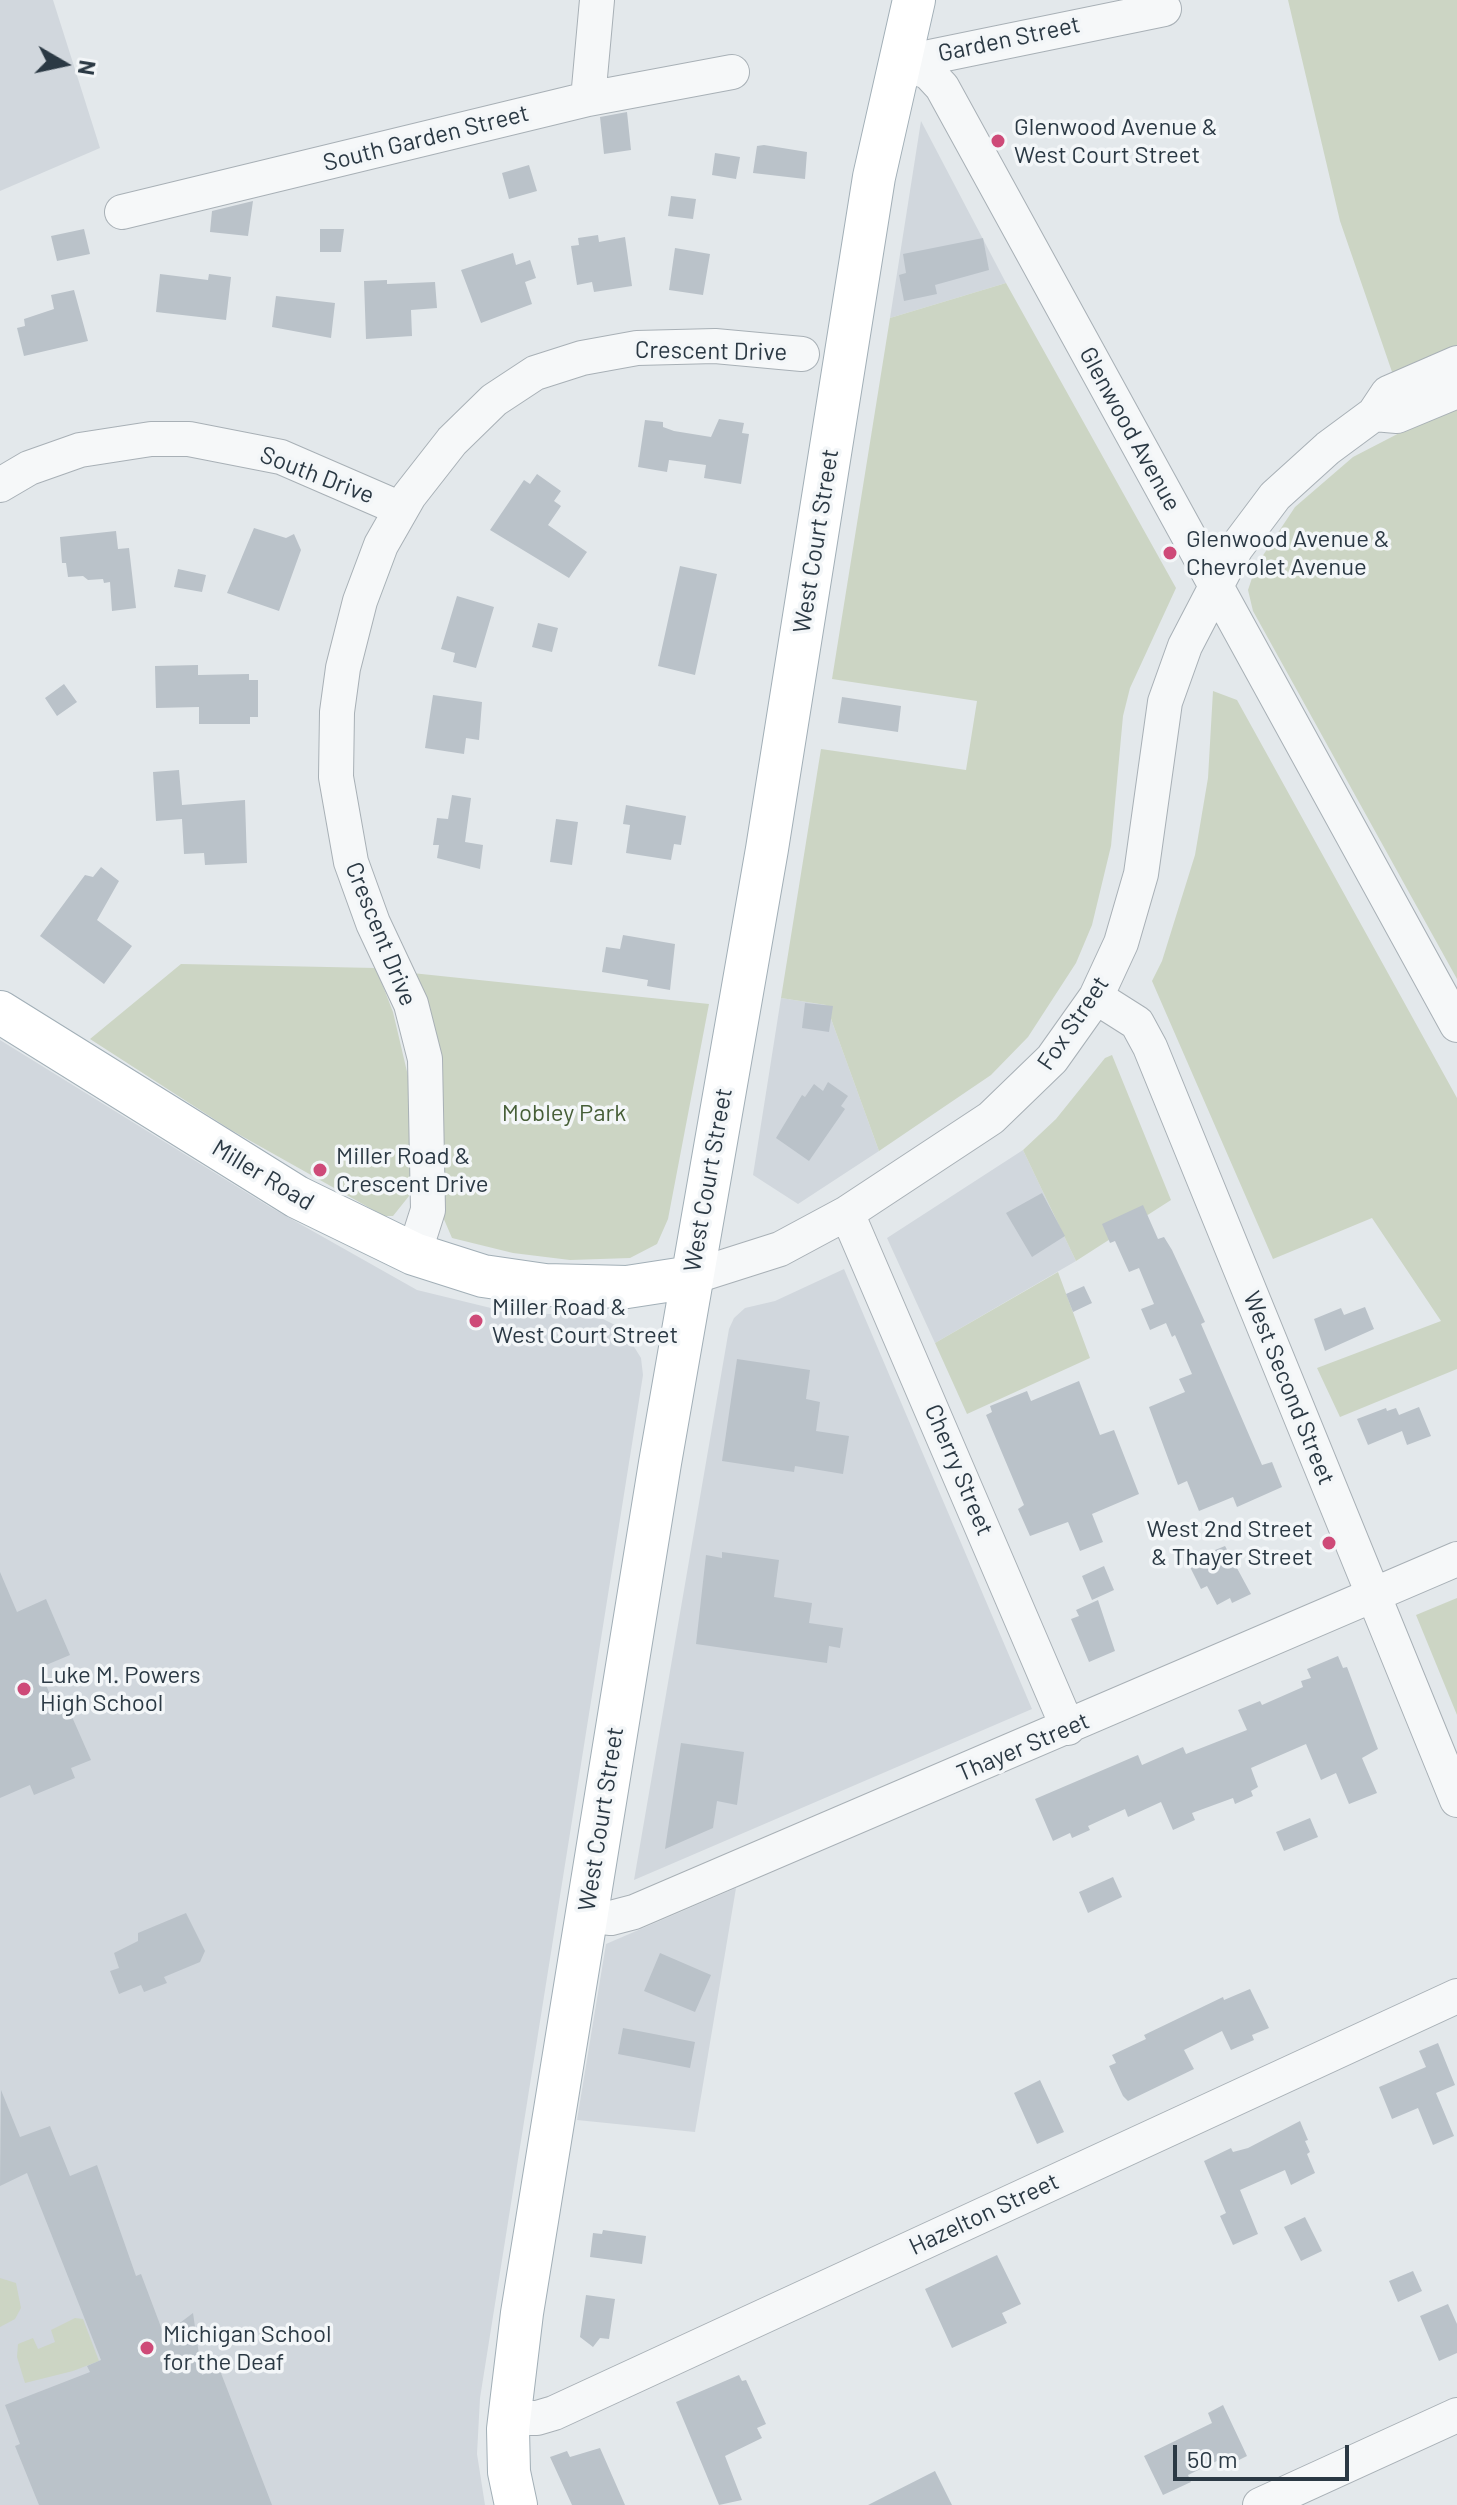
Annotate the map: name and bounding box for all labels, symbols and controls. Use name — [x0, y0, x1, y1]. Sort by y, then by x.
street label: Garden Street — [935, 10, 1083, 68]
north arrow — [24, 24, 104, 104]
text: N — [74, 58, 102, 77]
street label: South Garden Street — [320, 99, 532, 177]
place label: Glenwood Avenue & West Court Street — [1014, 113, 1218, 169]
marker: Glenwood Avenue & West Court Street — [989, 132, 1007, 150]
street label: Crescent Drive — [635, 335, 787, 367]
street label: Glenwood Avenue — [1073, 342, 1187, 516]
street label: South Drive — [256, 440, 378, 510]
street label: West Court Street — [787, 447, 845, 635]
place label: Glenwood Avenue & Chevrolet Avenue — [1186, 525, 1390, 581]
marker: Glenwood Avenue & Chevrolet Avenue — [1161, 544, 1179, 562]
street label: Crescent Drive — [339, 858, 423, 1010]
street label: Fox Street — [1031, 970, 1115, 1076]
street label: West Court Street — [678, 1086, 738, 1274]
park label: Mobley Park — [502, 1099, 626, 1127]
street label: Miller Road — [207, 1133, 319, 1217]
place label: Miller Road & Crescent Drive — [336, 1142, 488, 1198]
marker: Miller Road & Crescent Drive — [311, 1161, 329, 1179]
street label: West Second Street — [1237, 1287, 1341, 1489]
place label: Miller Road & West Court Street — [492, 1293, 678, 1349]
marker: Miller Road & West Court Street — [467, 1312, 485, 1330]
street label: Cherry Street — [918, 1400, 1000, 1540]
place label: West 2nd Street & Thayer Street — [1146, 1515, 1313, 1571]
marker: West 2nd Street & Thayer Street — [1320, 1534, 1338, 1552]
place label: Luke M. Powers High School — [40, 1661, 201, 1717]
marker: Luke M. Powers High School — [15, 1680, 33, 1698]
street label: Thayer Street — [952, 1706, 1094, 1788]
street label: West Court Street — [572, 1725, 630, 1913]
street label: Hazelton Street — [905, 2167, 1063, 2261]
place label: Michigan School for the Deaf — [163, 2320, 332, 2376]
marker: Michigan School for the Deaf — [138, 2339, 156, 2357]
scale bar — [1177, 2429, 1353, 2479]
text: 50 m — [1187, 2444, 1238, 2473]

